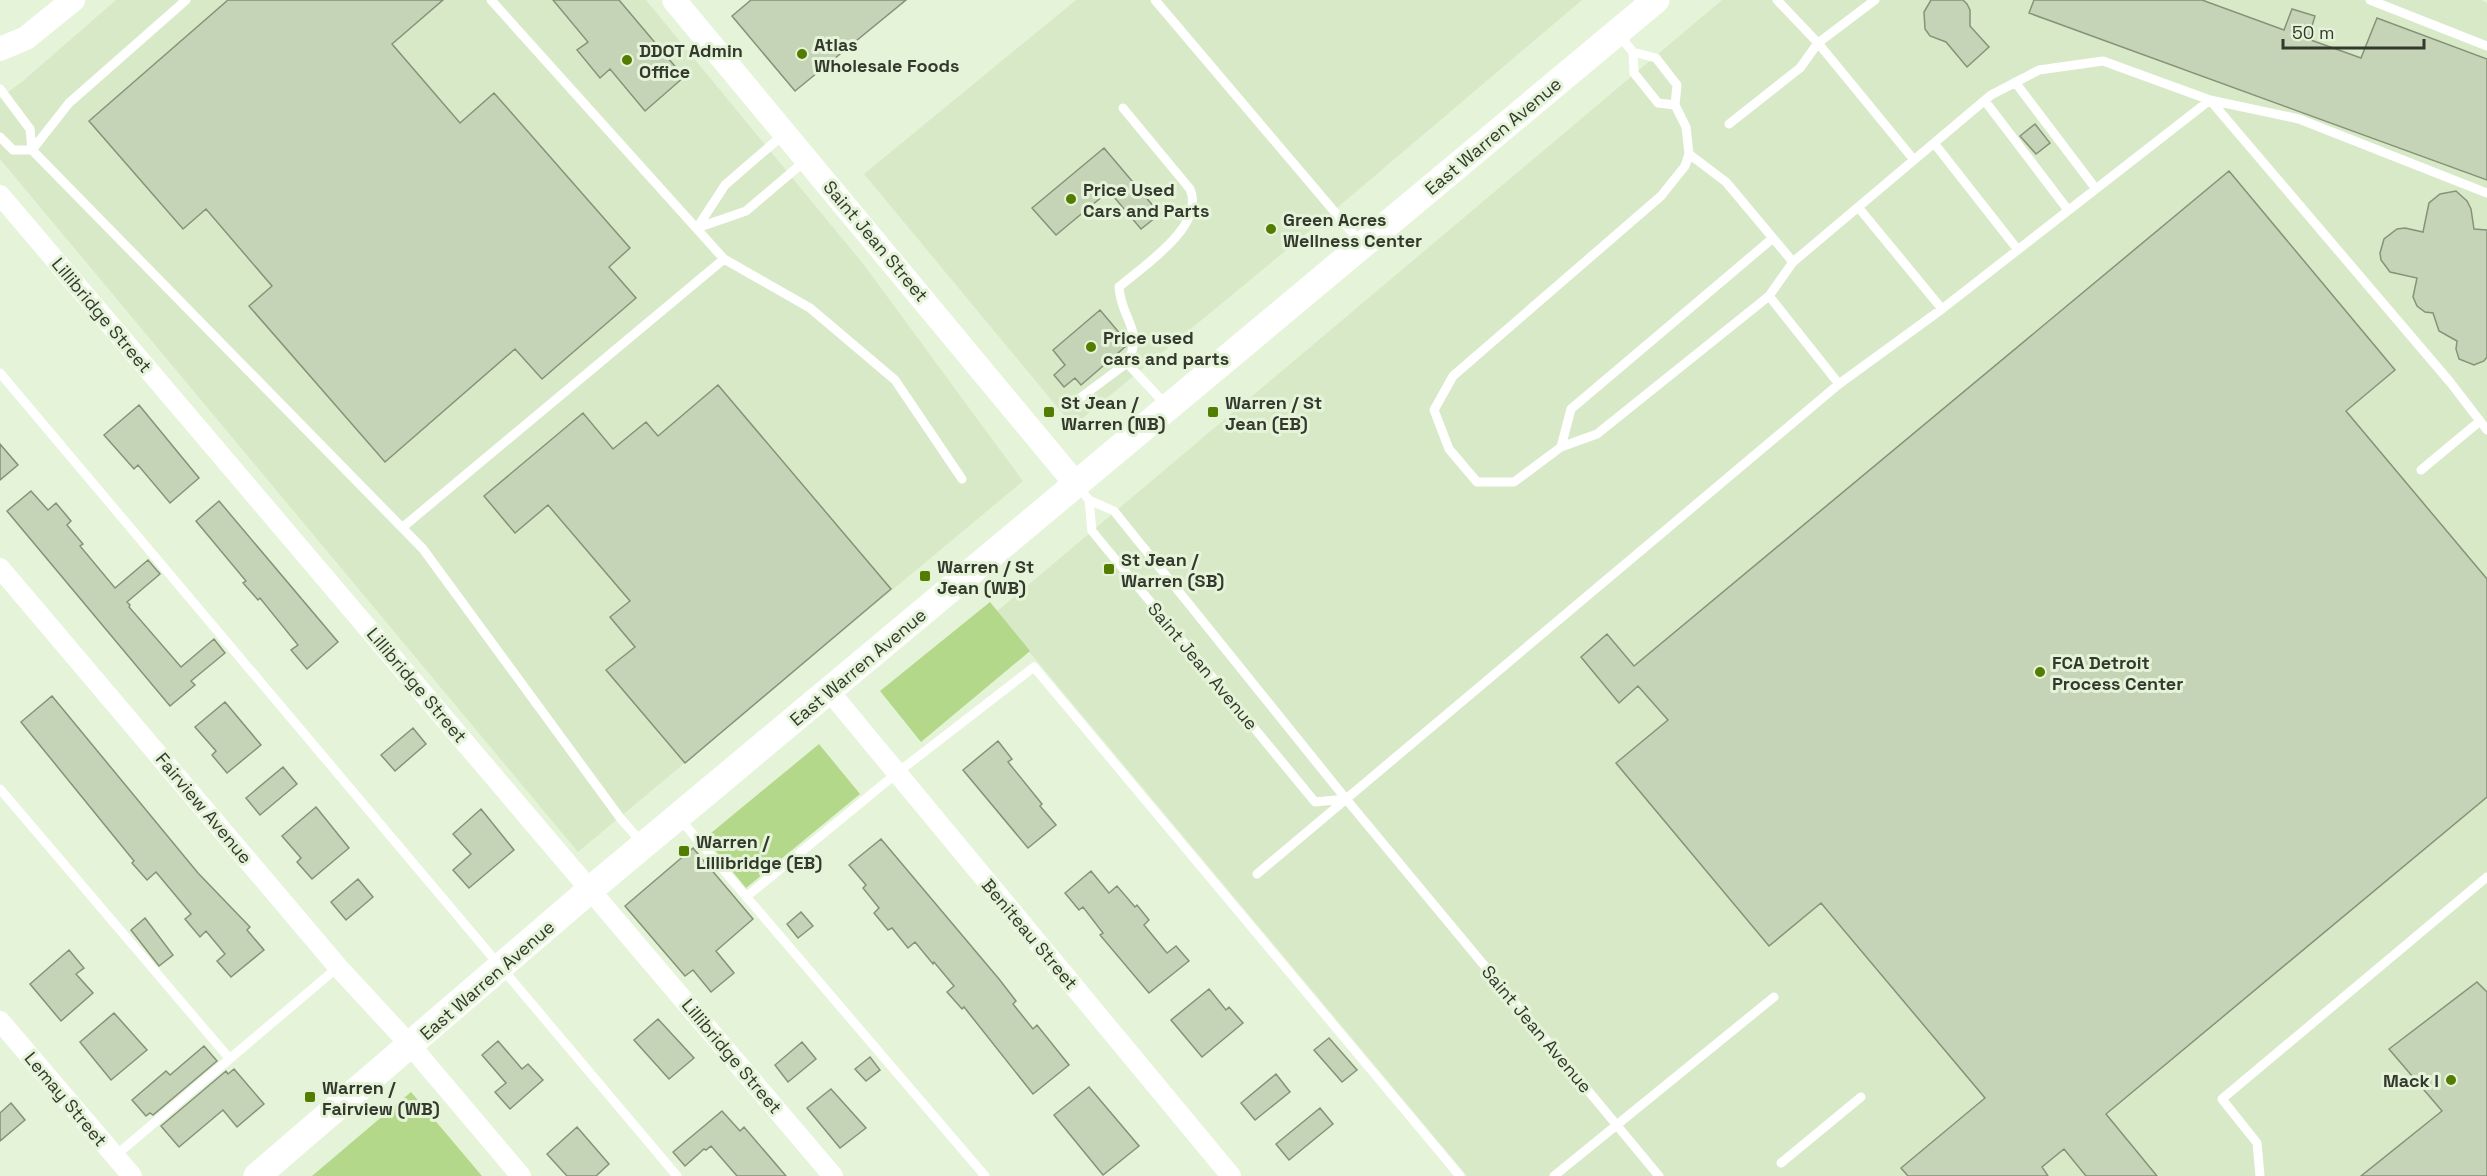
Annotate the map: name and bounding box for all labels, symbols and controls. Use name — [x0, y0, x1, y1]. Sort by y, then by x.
scale bar — [2283, 12, 2424, 50]
text: 50 m — [2292, 21, 2334, 44]
place label: Atlas Wholesale Foods — [814, 33, 959, 77]
place label: DDOT Admin Office — [639, 39, 743, 83]
marker: Atlas Wholesale Foods — [795, 47, 809, 61]
marker: DDOT Admin Office — [620, 53, 634, 67]
street label: East Warren Avenue — [1420, 72, 1566, 200]
street label: Saint Jean Street — [819, 176, 933, 306]
place label: Price Used Cars and Parts — [1083, 178, 1209, 222]
marker: Price Used Cars and Parts — [1064, 192, 1078, 206]
place label: Green Acres Wellness Center — [1283, 208, 1422, 252]
marker: Green Acres Wellness Center — [1264, 222, 1278, 236]
street label: Lillibridge Street — [47, 253, 157, 377]
place label: Price used cars and parts — [1103, 326, 1229, 370]
marker: Price used cars and parts — [1084, 340, 1098, 354]
place label: St Jean / Warren (NB) — [1061, 391, 1166, 435]
place label: Warren / St Jean (EB) — [1225, 391, 1322, 435]
marker: St Jean / Warren (NB) — [1042, 405, 1056, 419]
marker: Warren / St Jean (EB) — [1206, 405, 1220, 419]
place label: St Jean / Warren (SB) — [1121, 548, 1224, 592]
place label: Warren / St Jean (WB) — [937, 555, 1034, 599]
marker: St Jean / Warren (SB) — [1102, 562, 1116, 576]
marker: Warren / St Jean (WB) — [918, 569, 932, 583]
street label: Saint Jean Avenue — [1143, 597, 1263, 735]
street label: East Warren Avenue — [785, 603, 931, 731]
street label: Lillibridge Street — [362, 623, 472, 747]
place label: FCA Detroit Process Center — [2052, 651, 2183, 695]
marker: FCA Detroit Process Center — [2033, 665, 2047, 679]
street label: Fairview Avenue — [151, 748, 257, 868]
place label: Warren / Lillibridge (EB) — [696, 830, 822, 874]
marker: Warren / Lillibridge (EB) — [677, 844, 691, 858]
street label: Beniteau Street — [977, 874, 1083, 994]
street label: East Warren Avenue — [415, 915, 559, 1045]
street label: Saint Jean Avenue — [1477, 960, 1597, 1098]
street label: Lillibridge Street — [677, 994, 787, 1118]
street label: Lemay Street — [20, 1047, 112, 1151]
place label: Mack I — [2383, 1069, 2439, 1092]
marker: Mack I — [2444, 1073, 2458, 1087]
place label: Warren / Fairview (WB) — [322, 1076, 440, 1120]
marker: Warren / Fairview (WB) — [303, 1090, 317, 1104]

